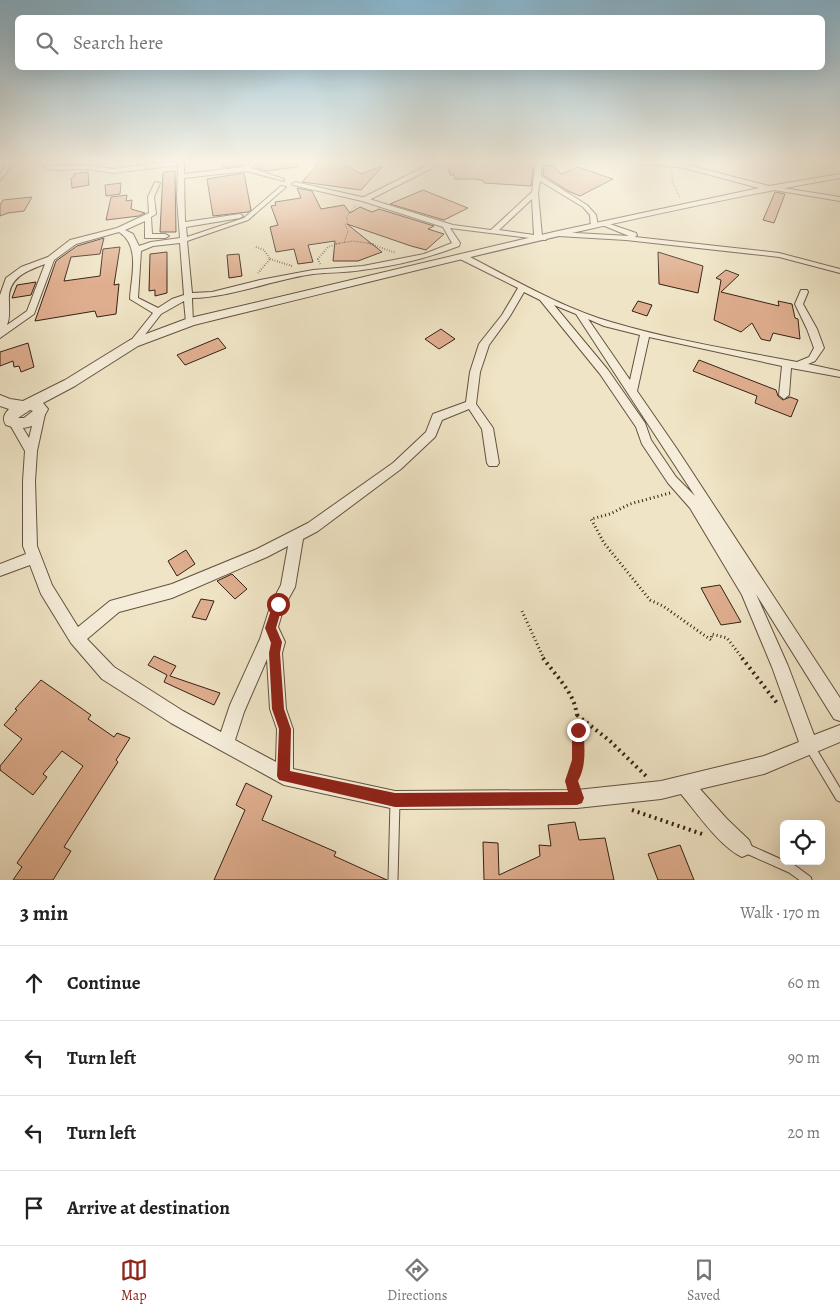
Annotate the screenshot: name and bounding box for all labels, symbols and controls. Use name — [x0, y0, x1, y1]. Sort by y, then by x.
search box — [15, 15, 825, 70]
icon: search — [33, 29, 61, 57]
text: Search here — [73, 30, 163, 56]
route start — [267, 593, 290, 616]
route end — [567, 719, 590, 742]
map controls — [780, 820, 825, 865]
button: locate — [780, 820, 825, 865]
text: 3 min — [20, 899, 68, 927]
text: Walk · 170 m — [740, 902, 820, 924]
icon: ahead — [20, 969, 48, 997]
text: Continue — [67, 970, 141, 996]
text: 60 m — [788, 972, 820, 994]
icon: left — [20, 1044, 48, 1072]
text: Turn left — [67, 1045, 136, 1071]
text: 90 m — [788, 1047, 820, 1069]
icon: left — [20, 1119, 48, 1147]
text: Turn left — [67, 1120, 136, 1146]
text: 20 m — [787, 1122, 820, 1144]
icon: arrive — [20, 1194, 48, 1222]
text: Arrive at destination — [67, 1195, 230, 1221]
tab: Map — [120, 1256, 148, 1305]
tab: Directions — [387, 1256, 447, 1305]
tab: Saved — [687, 1256, 720, 1305]

